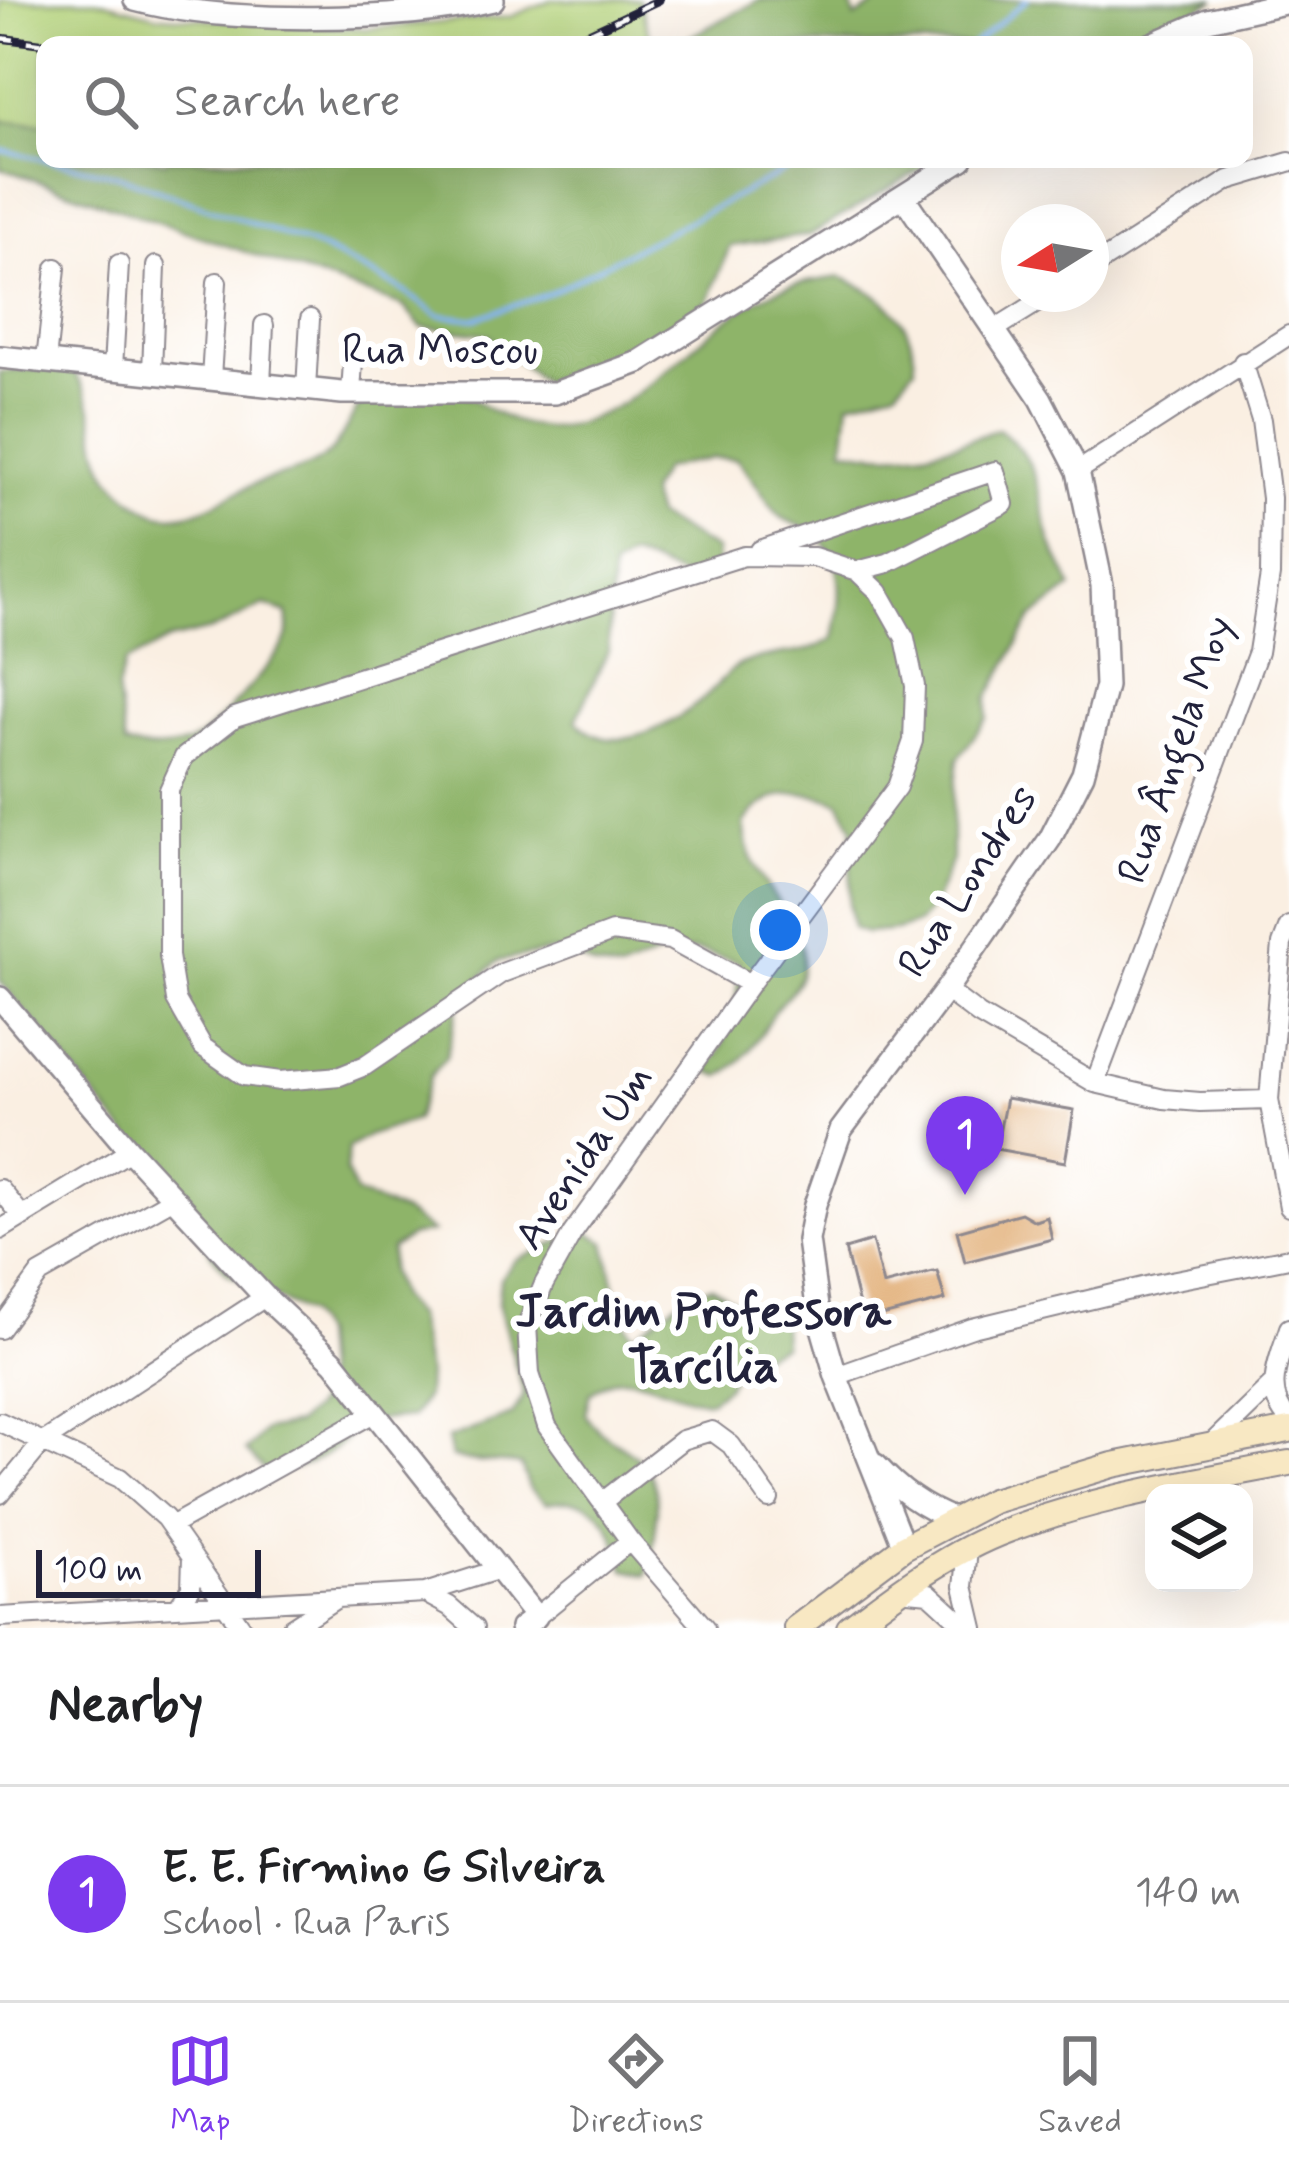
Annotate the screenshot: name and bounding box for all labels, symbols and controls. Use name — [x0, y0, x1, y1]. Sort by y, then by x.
search box — [36, 36, 1253, 168]
icon: search — [78, 69, 144, 135]
text: Search here — [174, 73, 401, 132]
north arrow — [1001, 204, 1109, 312]
street label: Rua Moscou — [342, 324, 538, 379]
street label: Rua Ângela Moy — [1106, 609, 1252, 892]
street label: Rua Londres — [886, 775, 1052, 989]
your location — [750, 900, 810, 960]
street label: Avenida Um — [503, 1055, 667, 1261]
pin: 1 — [926, 1096, 1004, 1195]
district label: Jardim Professora Tarcília — [515, 1281, 892, 1399]
map controls — [1145, 1484, 1253, 1592]
button: layers — [1145, 1484, 1253, 1592]
scale bar — [36, 1544, 261, 1597]
text: 100 m — [54, 1549, 143, 1593]
text: Nearby — [48, 1673, 203, 1739]
text: E. E. Firmino G Silveira — [162, 1839, 606, 1898]
text: 1 — [78, 1868, 96, 1919]
text: 140 m — [1135, 1868, 1241, 1919]
text: School · Rua Paris — [162, 1898, 450, 1949]
tab: Map — [167, 2028, 233, 2144]
tab: Directions — [568, 2028, 704, 2144]
tab: Saved — [1038, 2028, 1122, 2144]

